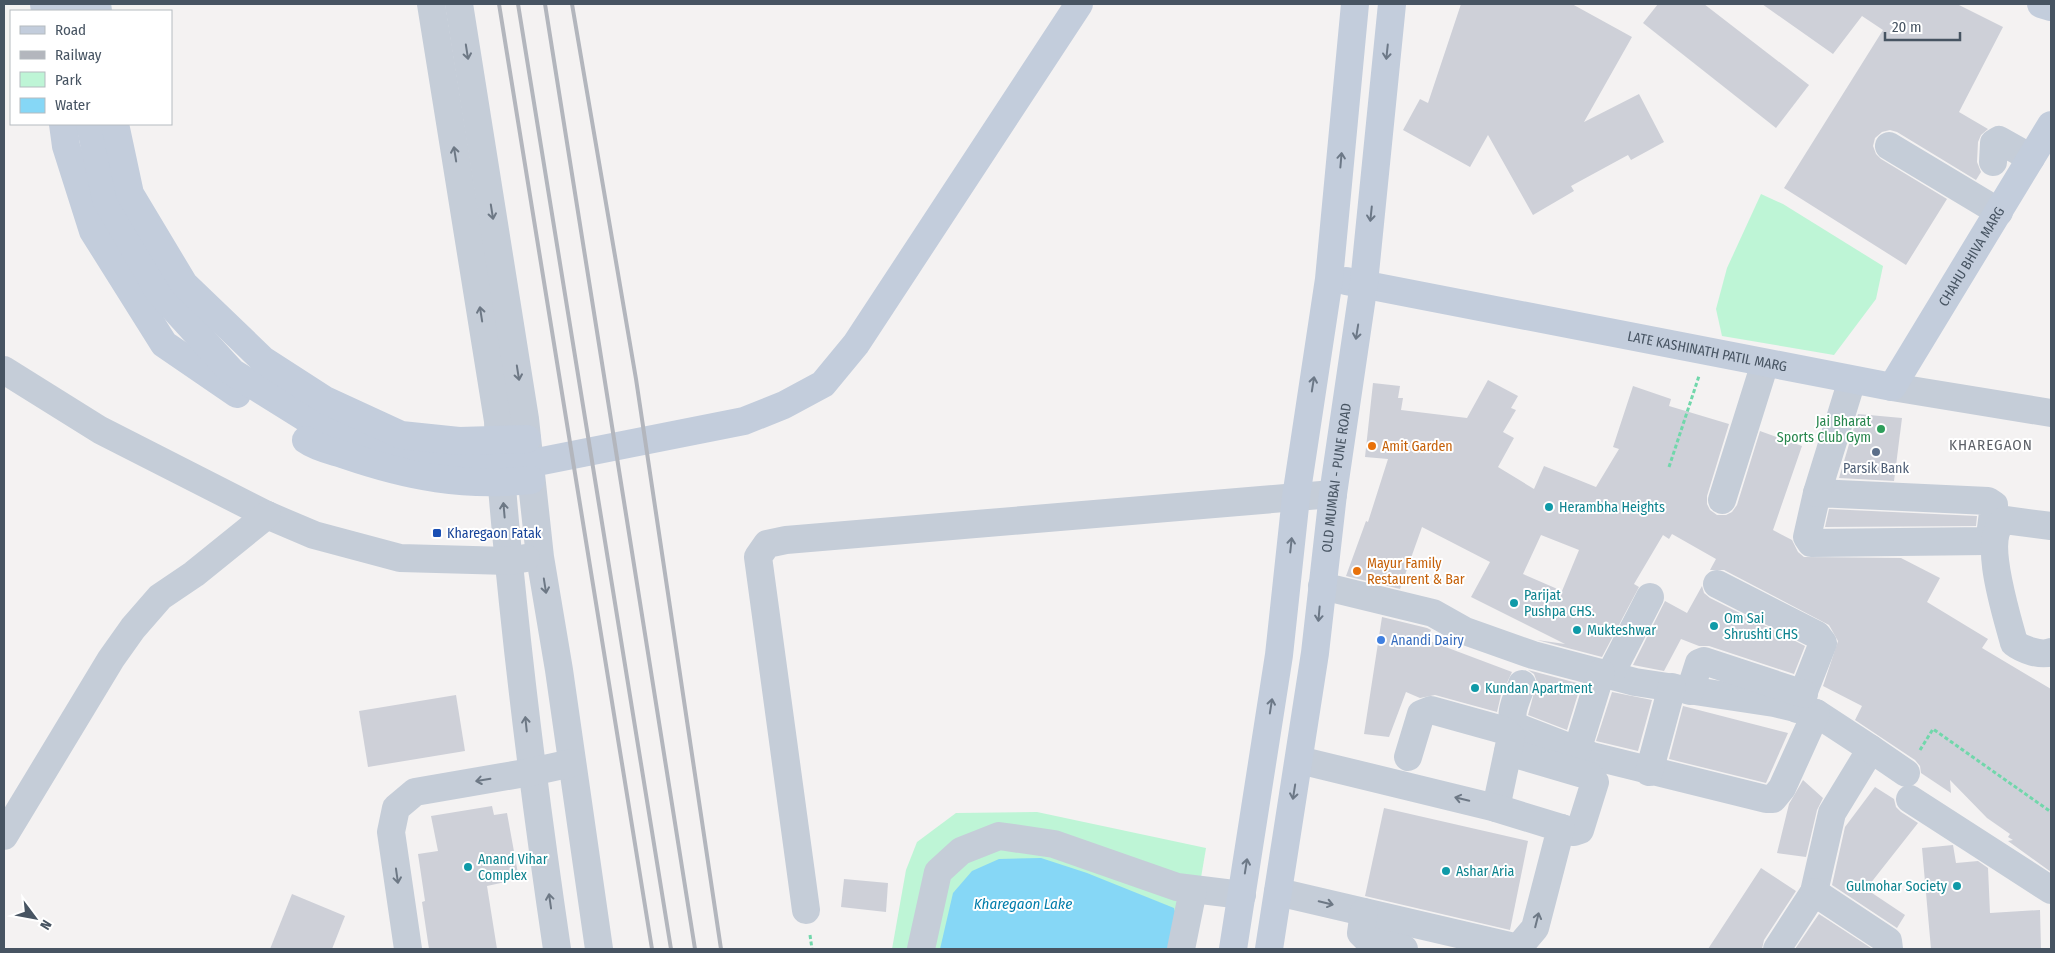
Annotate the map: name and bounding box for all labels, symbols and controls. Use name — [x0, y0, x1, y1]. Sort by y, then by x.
legend — [10, 10, 172, 125]
scale bar — [1885, 10, 1960, 42]
text: 20 m — [1892, 18, 1922, 36]
text: Road — [55, 21, 86, 39]
one-way arrow — [462, 44, 472, 60]
one-way arrow — [1382, 44, 1392, 60]
text: Railway — [55, 46, 102, 64]
text: Park — [55, 71, 82, 89]
text: Water — [55, 96, 91, 114]
one-way arrow — [450, 146, 460, 162]
one-way arrow — [1336, 153, 1345, 169]
one-way arrow — [488, 204, 498, 220]
street label: CHAHU BHIVA MARG — [1935, 204, 2008, 309]
one-way arrow — [1366, 206, 1376, 222]
one-way arrow — [476, 307, 486, 323]
one-way arrow — [1352, 323, 1362, 339]
street label: LATE KASHINATH PATIL MARG — [1626, 327, 1789, 375]
one-way arrow — [513, 365, 523, 381]
one-way arrow — [1309, 376, 1319, 392]
street label: OLD MUMBAI - PUNE ROAD — [1318, 402, 1355, 553]
place label: Jai Bharat Sports Club Gym — [1777, 413, 1871, 446]
marker: Jai Bharat Sports Club Gym — [1875, 423, 1887, 435]
district label: KHAREGAON — [1949, 436, 2033, 454]
place label: Amit Garden — [1382, 438, 1453, 455]
marker: Amit Garden — [1366, 440, 1378, 452]
marker: Parsik Bank — [1870, 446, 1882, 458]
place label: Parsik Bank — [1843, 460, 1909, 477]
place label: Herambha Heights — [1559, 499, 1665, 516]
marker: Herambha Heights — [1543, 501, 1555, 513]
one-way arrow — [500, 502, 509, 518]
place label: Kharegaon Fatak — [447, 525, 542, 542]
marker: Kharegaon Fatak — [431, 527, 443, 539]
one-way arrow — [1286, 537, 1296, 553]
place label: Mayur Family Restaurent & Bar — [1367, 555, 1465, 588]
marker: Mayur Family Restaurent & Bar — [1351, 565, 1363, 577]
one-way arrow — [541, 578, 551, 594]
place label: Parijat Pushpa CHS. — [1524, 587, 1595, 620]
marker: Parijat Pushpa CHS. — [1508, 597, 1520, 609]
one-way arrow — [1314, 606, 1324, 622]
place label: Om Sai Shrushti CHS — [1724, 610, 1798, 643]
marker: Om Sai Shrushti CHS — [1708, 620, 1720, 632]
place label: Mukteshwar — [1587, 622, 1656, 639]
marker: Mukteshwar — [1571, 624, 1583, 636]
place label: Anandi Dairy — [1391, 632, 1465, 649]
marker: Anandi Dairy — [1375, 634, 1387, 646]
place label: Kundan Apartment — [1485, 680, 1593, 697]
marker: Kundan Apartment — [1469, 682, 1481, 694]
one-way arrow — [1266, 698, 1276, 714]
one-way arrow — [521, 716, 531, 732]
one-way arrow — [476, 776, 492, 786]
one-way arrow — [1288, 784, 1298, 800]
one-way arrow — [1454, 794, 1470, 804]
place label: Anand Vihar Complex — [478, 851, 548, 884]
one-way arrow — [1242, 859, 1252, 875]
marker: Anand Vihar Complex — [462, 861, 474, 873]
place label: Ashar Aria — [1456, 863, 1515, 880]
marker: Ashar Aria — [1440, 865, 1452, 877]
one-way arrow — [393, 867, 403, 883]
place label: Gulmohar Society — [1846, 878, 1948, 895]
marker: Gulmohar Society — [1951, 880, 1963, 892]
north arrow — [10, 893, 60, 943]
one-way arrow — [545, 893, 555, 909]
water label: Kharegaon Lake — [974, 895, 1072, 913]
one-way arrow — [1317, 899, 1333, 908]
one-way arrow — [1533, 912, 1542, 928]
text: N — [36, 917, 55, 933]

